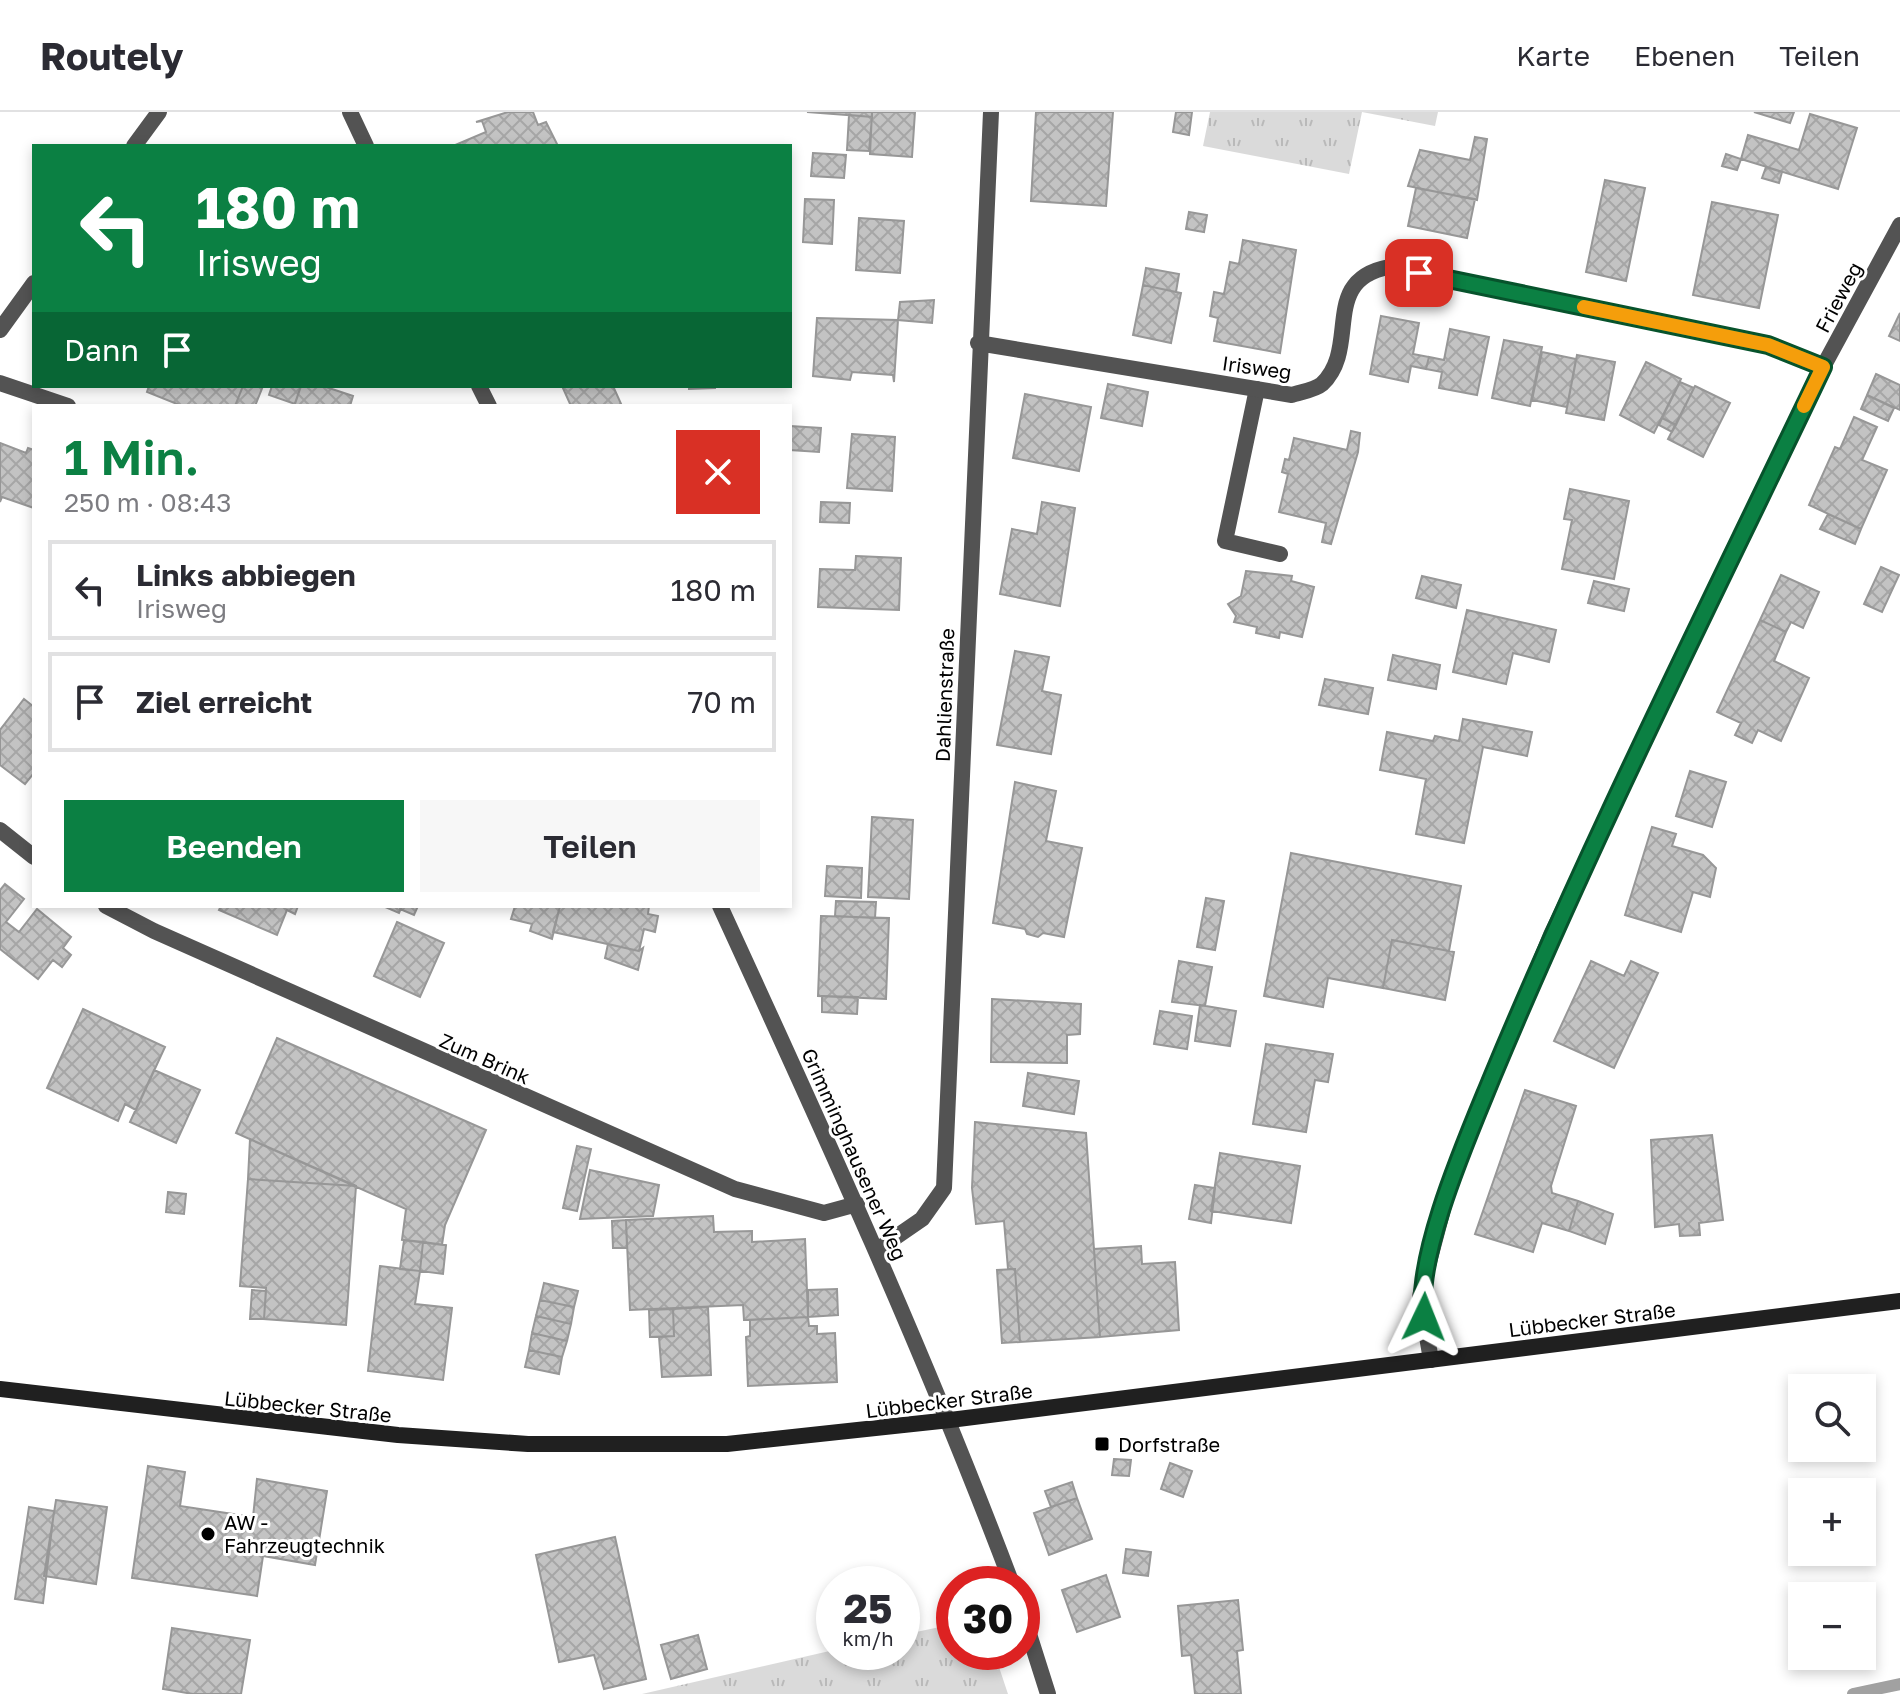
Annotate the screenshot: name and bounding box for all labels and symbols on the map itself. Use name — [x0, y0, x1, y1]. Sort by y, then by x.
pin — [1385, 239, 1453, 307]
street label: Frieweg — [1809, 258, 1867, 336]
street label: Irisweg — [1221, 350, 1293, 384]
street label: Dahlienstraße — [930, 628, 958, 762]
street label: Zum Brink — [436, 1027, 534, 1089]
street label: Grimminghausener Weg — [797, 1044, 913, 1264]
position arrow — [1382, 1275, 1466, 1359]
street label: Lübbecker Straße — [1507, 1297, 1677, 1341]
street label: Lübbecker Straße — [864, 1378, 1034, 1422]
street label: Lübbecker Straße — [223, 1385, 393, 1427]
place label: Dorfstraße — [1118, 1432, 1220, 1456]
marker: Dorfstraße — [1093, 1435, 1111, 1453]
place label: AW - Fahrzeugtechnik — [224, 1510, 385, 1557]
marker: AW - Fahrzeugtechnik — [199, 1525, 217, 1543]
speed limit sign: 30 — [936, 1566, 1040, 1670]

